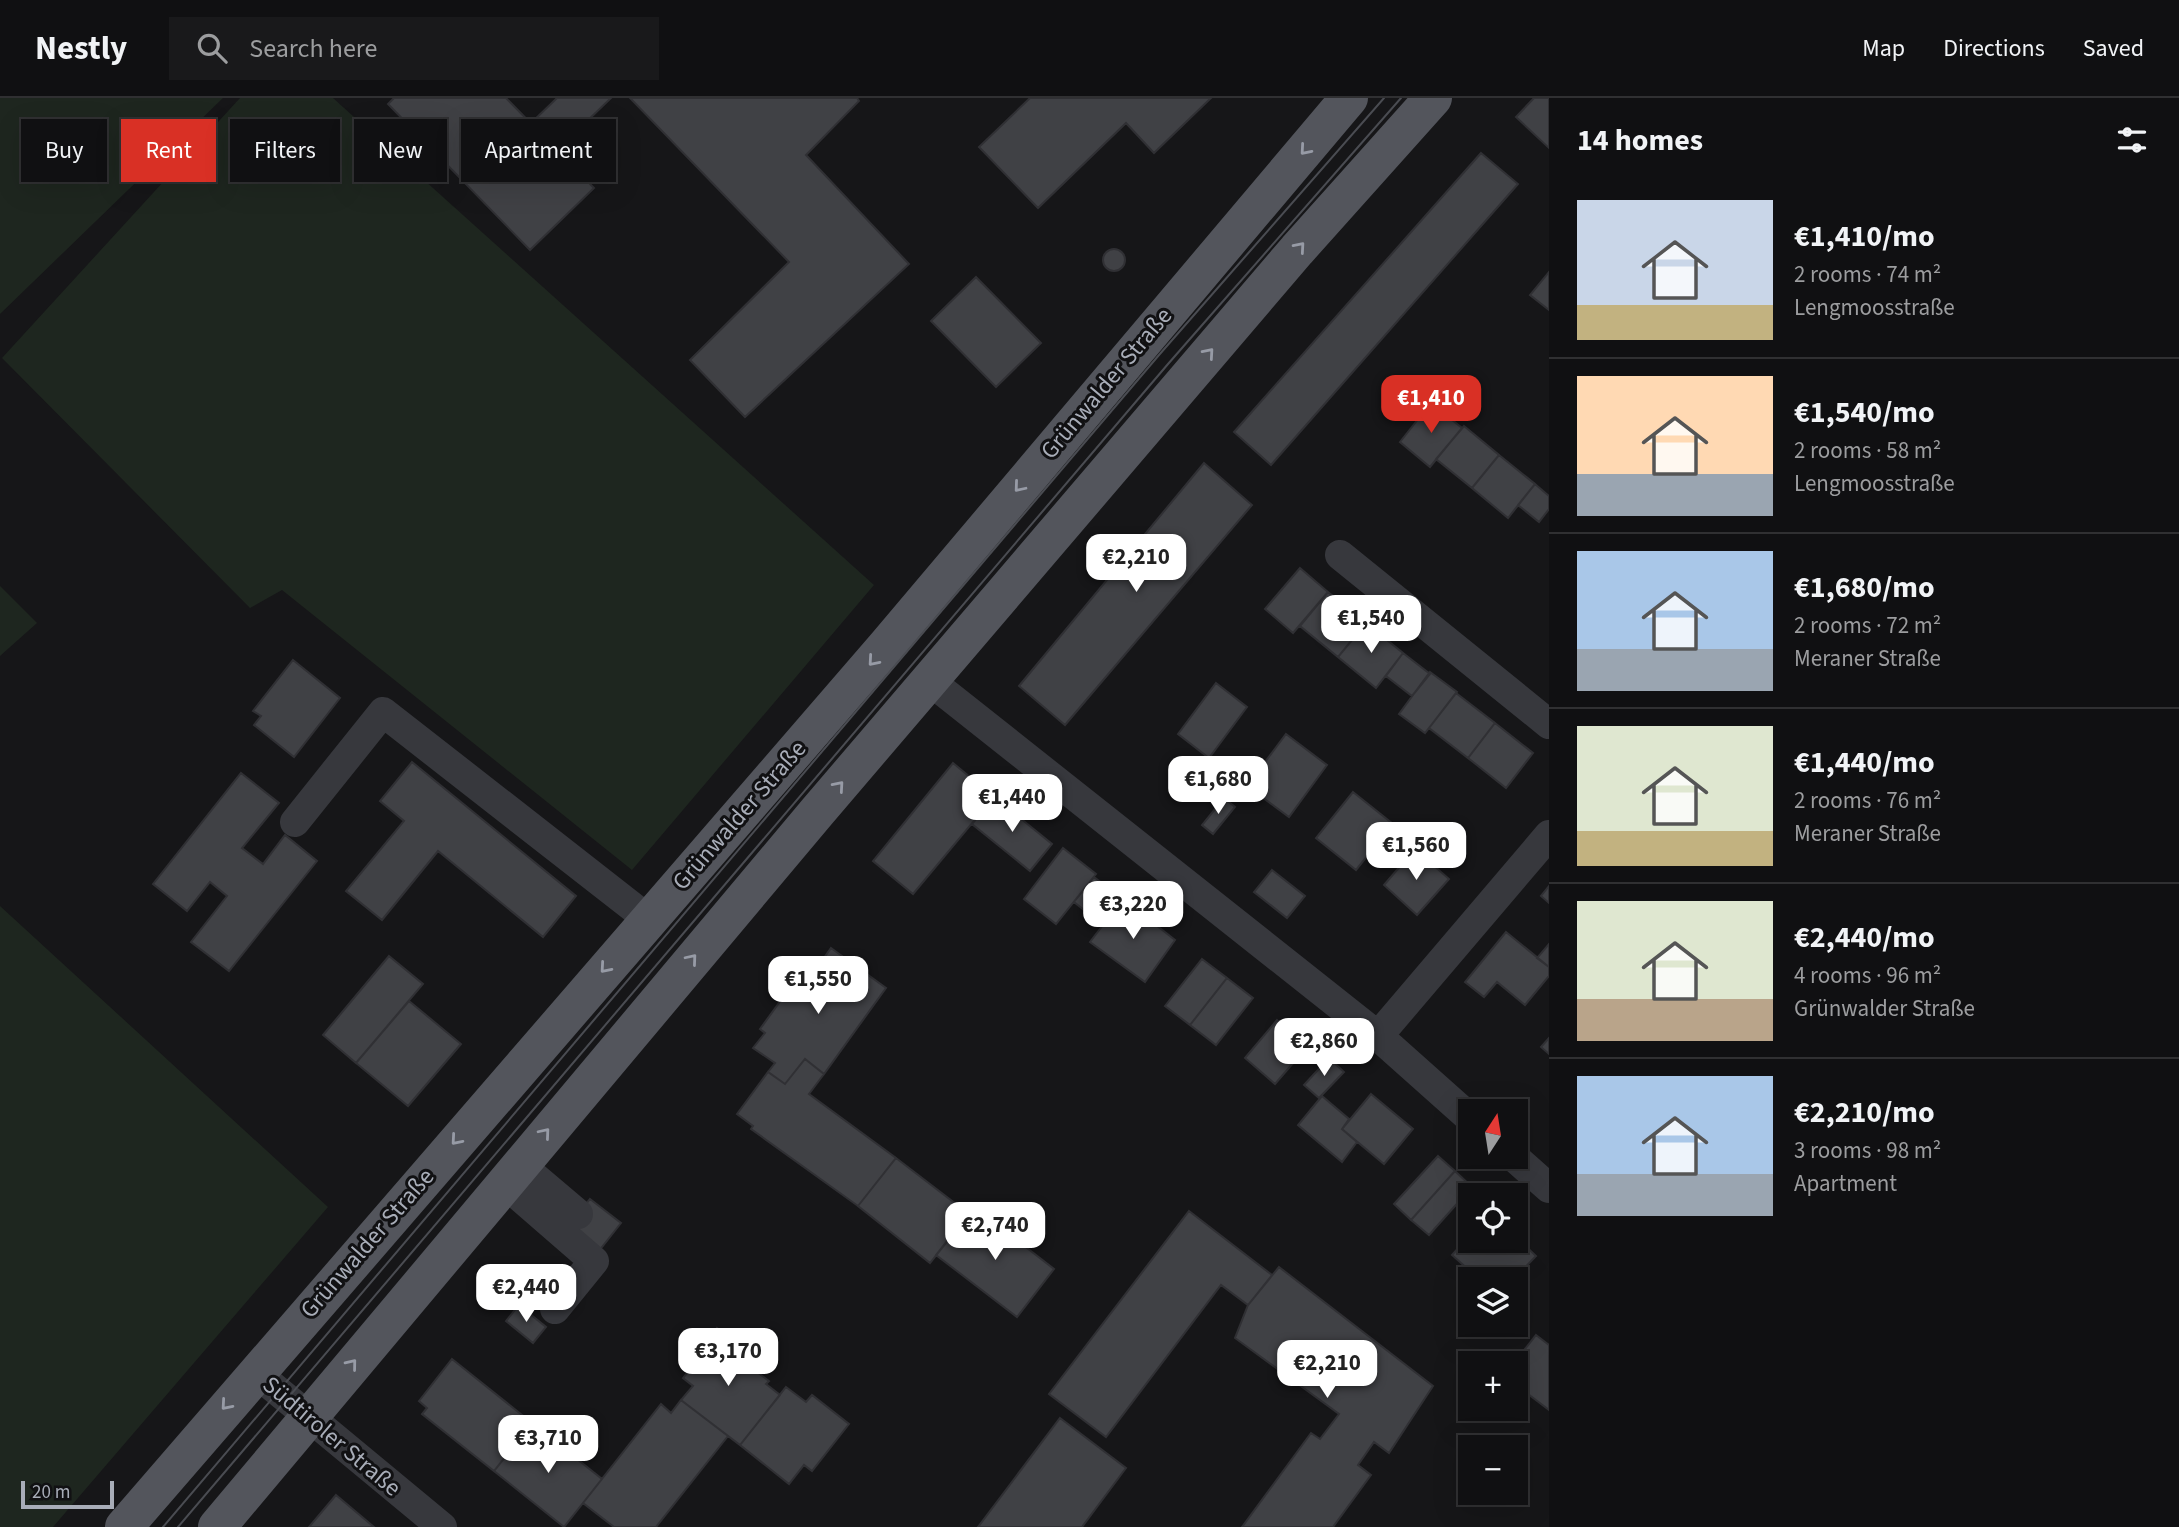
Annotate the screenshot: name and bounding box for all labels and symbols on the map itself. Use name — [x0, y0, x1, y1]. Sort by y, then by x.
one-way arrow — [1301, 142, 1313, 155]
one-way arrow — [1292, 243, 1304, 256]
street label: Grünwalder Straße — [1032, 300, 1180, 467]
one-way arrow — [1201, 348, 1213, 361]
pin: €1,410 — [1374, 376, 1488, 435]
one-way arrow — [1015, 478, 1027, 491]
pin: €2,210 — [1079, 534, 1193, 594]
pin: €1,540 — [1314, 596, 1428, 655]
one-way arrow — [869, 653, 881, 666]
street label: Grünwalder Straße — [664, 733, 815, 898]
pin: €1,680 — [1161, 756, 1275, 816]
pin: €1,440 — [955, 774, 1069, 834]
one-way arrow — [831, 781, 843, 794]
pin: €1,560 — [1359, 822, 1473, 882]
pin: €3,220 — [1076, 882, 1190, 941]
one-way arrow — [684, 955, 696, 968]
pin: €1,550 — [761, 956, 875, 1016]
one-way arrow — [601, 960, 613, 973]
pin: €2,860 — [1267, 1018, 1381, 1078]
north arrow — [1458, 1099, 1528, 1169]
one-way arrow — [537, 1128, 549, 1141]
one-way arrow — [452, 1132, 464, 1145]
street label: Grünwalder Straße — [292, 1161, 443, 1326]
pin: €2,740 — [938, 1202, 1052, 1262]
pin: €2,440 — [469, 1264, 583, 1324]
pin: €3,170 — [671, 1328, 785, 1388]
pin: €2,210 — [1270, 1340, 1384, 1400]
one-way arrow — [344, 1360, 357, 1372]
street label: Südtiroler Straße — [255, 1368, 409, 1505]
one-way arrow — [222, 1396, 234, 1409]
pin: €3,710 — [491, 1416, 605, 1475]
scale bar — [21, 1478, 114, 1510]

